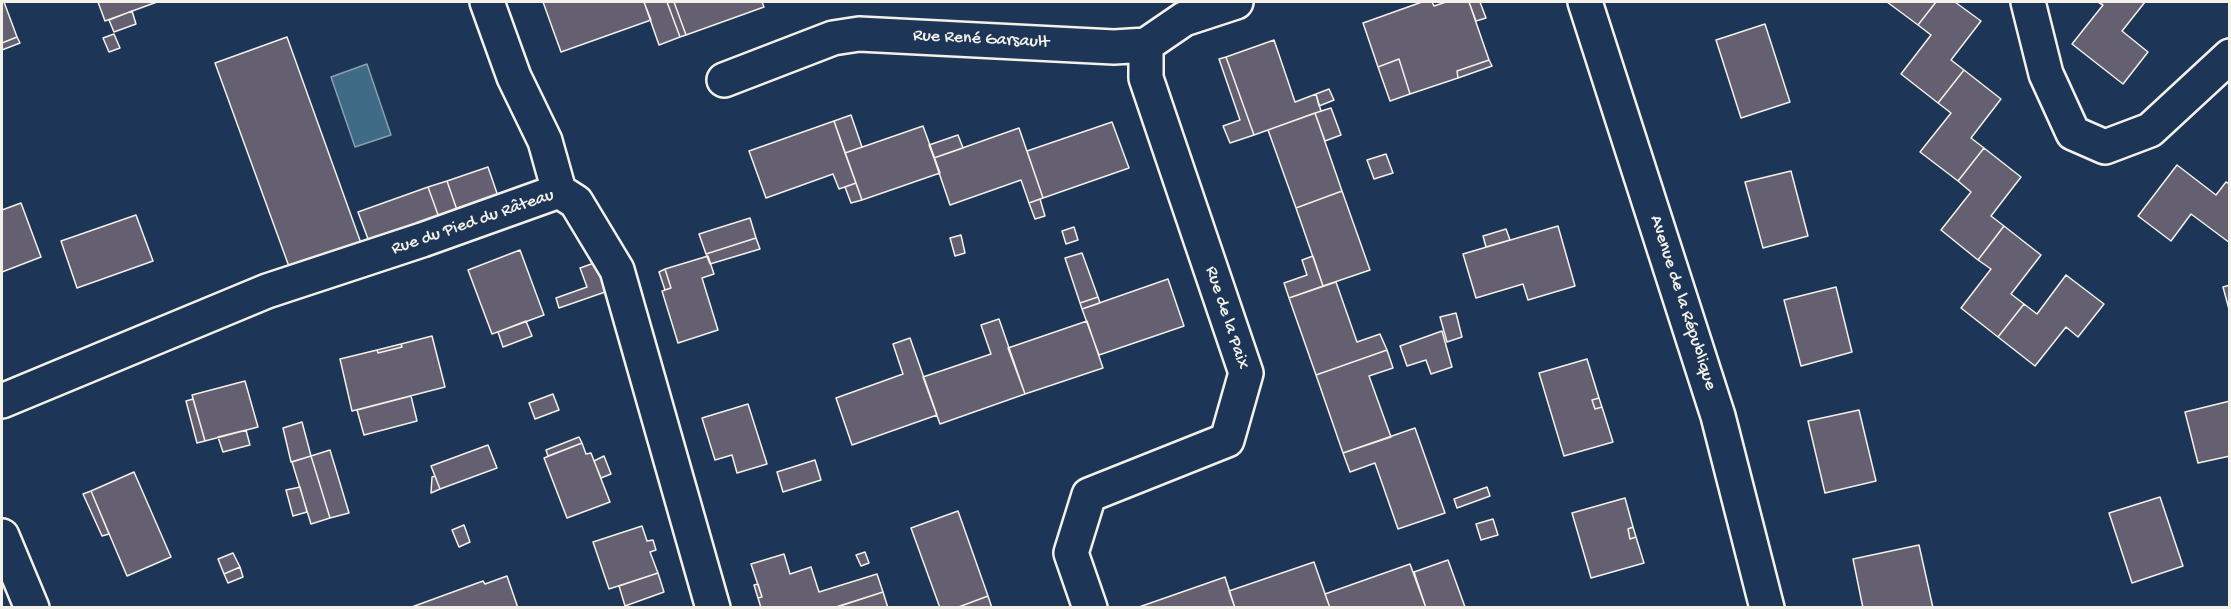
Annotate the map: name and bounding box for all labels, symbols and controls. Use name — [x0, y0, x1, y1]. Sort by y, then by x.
street label: Rue René Garsault — [912, 26, 1050, 54]
street label: Rue du Pied du Râteau — [389, 185, 557, 261]
street label: Avenue de la République — [1644, 213, 1720, 393]
street label: Rue de la Paix — [1199, 264, 1253, 372]

